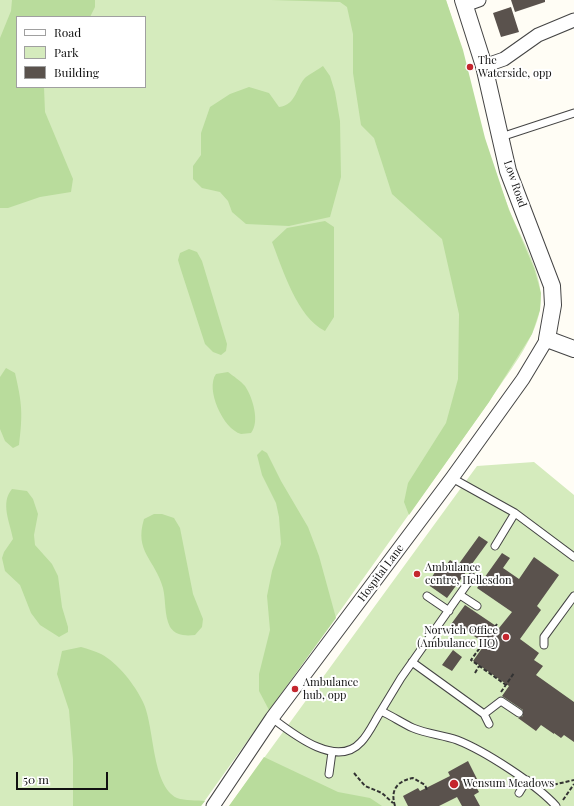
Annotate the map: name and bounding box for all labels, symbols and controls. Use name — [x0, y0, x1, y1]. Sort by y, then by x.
legend — [16, 16, 146, 88]
text: Road — [54, 24, 81, 40]
text: Park — [54, 44, 79, 60]
place label: The Waterside, opp — [478, 54, 552, 80]
marker: The Waterside, opp — [465, 62, 475, 72]
text: Building — [54, 64, 99, 80]
street label: Low Road — [501, 159, 529, 209]
street label: Hospital Lane — [355, 542, 407, 604]
place label: Ambulance centre, Hellesdon — [425, 561, 512, 587]
marker: Ambulance centre, Hellesdon — [412, 569, 422, 579]
place label: Norwich Office (Ambulance HQ) — [417, 624, 498, 650]
marker: Norwich Office (Ambulance HQ) — [501, 632, 511, 642]
place label: Ambulance hub, opp — [303, 676, 358, 702]
marker: Ambulance hub, opp — [290, 684, 300, 694]
scale bar — [18, 764, 110, 790]
text: 50 m — [23, 771, 49, 787]
place label: Wensum Meadows — [463, 777, 554, 791]
marker: Wensum Meadows — [448, 778, 460, 790]

